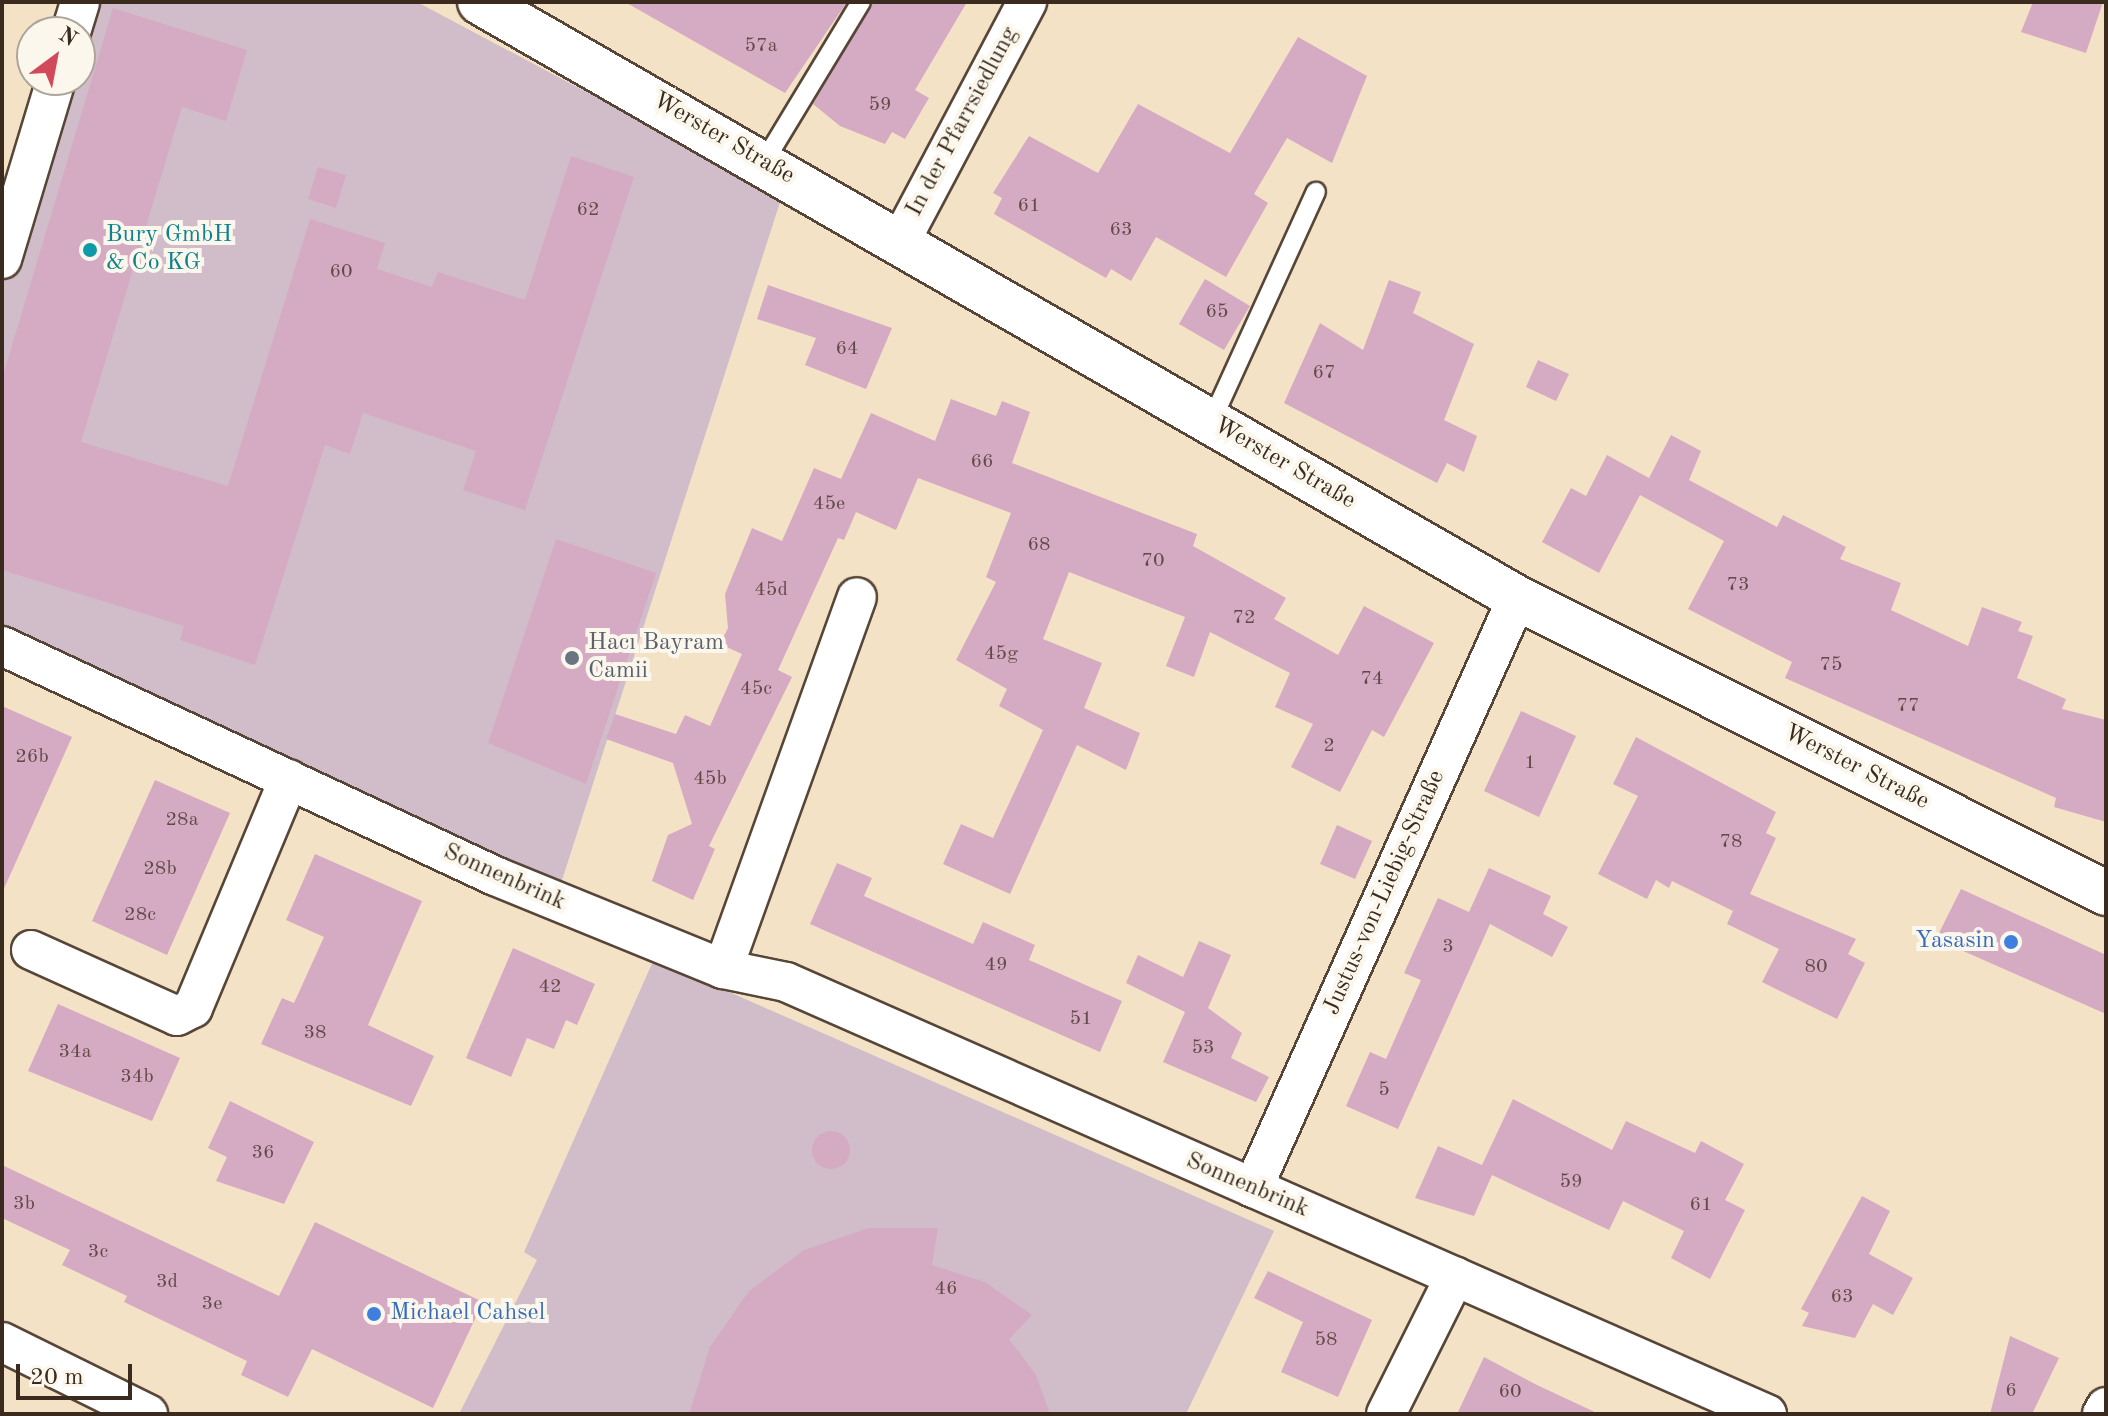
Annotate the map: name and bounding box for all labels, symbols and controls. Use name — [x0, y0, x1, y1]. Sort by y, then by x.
north arrow — [16, 16, 96, 96]
street label: In der Pfarrsiedlung — [901, 22, 1025, 222]
text: N — [55, 24, 81, 51]
house number: 57a — [744, 34, 778, 58]
street label: Werster Straße — [647, 87, 799, 191]
house number: 59 — [868, 93, 892, 117]
house number: 61 — [1017, 194, 1041, 218]
house number: 62 — [576, 198, 600, 222]
house number: 63 — [1109, 218, 1133, 242]
place label: Bury GmbH & Co KG — [106, 222, 232, 278]
marker: Bury GmbH & Co KG — [81, 241, 99, 259]
house number: 60 — [329, 260, 353, 284]
house number: 65 — [1205, 300, 1229, 324]
house number: 64 — [835, 337, 859, 361]
house number: 67 — [1312, 361, 1336, 385]
street label: Werster Straße — [1208, 412, 1360, 516]
house number: 66 — [970, 450, 994, 474]
house number: 45e — [813, 492, 845, 516]
house number: 68 — [1027, 533, 1051, 557]
house number: 70 — [1141, 549, 1165, 573]
house number: 73 — [1726, 573, 1750, 597]
house number: 45d — [754, 578, 788, 602]
house number: 72 — [1232, 606, 1256, 630]
place label: Hacı Bayram Camii — [588, 630, 724, 686]
house number: 45g — [984, 642, 1018, 666]
marker: Hacı Bayram Camii — [563, 649, 581, 667]
house number: 75 — [1819, 653, 1843, 677]
house number: 74 — [1360, 667, 1384, 691]
house number: 45c — [740, 677, 772, 701]
house number: 77 — [1896, 694, 1920, 718]
street label: Werster Straße — [1779, 719, 1933, 817]
house number: 2 — [1323, 734, 1335, 758]
house number: 26b — [15, 745, 49, 769]
house number: 1 — [1524, 751, 1536, 775]
street label: Justus-von-Liebig-Straße — [1318, 766, 1452, 1020]
house number: 45b — [693, 767, 727, 791]
house number: 28a — [165, 808, 199, 832]
house number: 78 — [1719, 830, 1743, 854]
street label: Sonnenbrink — [438, 838, 570, 918]
house number: 28b — [143, 857, 177, 881]
house number: 28c — [124, 903, 156, 927]
place label: Yasasin — [1915, 928, 1995, 956]
marker: Yasasin — [2002, 933, 2020, 951]
house number: 3 — [1442, 935, 1454, 959]
house number: 49 — [984, 953, 1008, 977]
house number: 80 — [1804, 955, 1828, 979]
house number: 42 — [538, 975, 562, 999]
house number: 51 — [1069, 1007, 1093, 1031]
house number: 38 — [303, 1021, 327, 1045]
house number: 53 — [1191, 1036, 1215, 1060]
house number: 34a — [58, 1040, 92, 1064]
house number: 34b — [120, 1065, 154, 1089]
house number: 5 — [1378, 1078, 1390, 1102]
house number: 36 — [251, 1141, 275, 1165]
street label: Sonnenbrink — [1181, 1147, 1313, 1225]
house number: 59 — [1559, 1170, 1583, 1194]
house number: 3b — [13, 1192, 35, 1216]
house number: 61 — [1689, 1193, 1713, 1217]
house number: 3c — [88, 1240, 108, 1264]
house number: 3d — [156, 1270, 178, 1294]
house number: 46 — [934, 1277, 958, 1301]
house number: 63 — [1830, 1285, 1854, 1309]
house number: 3e — [202, 1292, 222, 1316]
place label: Michael Cahsel — [390, 1300, 545, 1328]
marker: Michael Cahsel — [365, 1305, 383, 1323]
house number: 58 — [1314, 1328, 1338, 1352]
scale bar — [20, 1348, 136, 1398]
text: 20 m — [30, 1366, 84, 1390]
house number: 6 — [2005, 1379, 2017, 1403]
house number: 60 — [1498, 1380, 1522, 1404]

